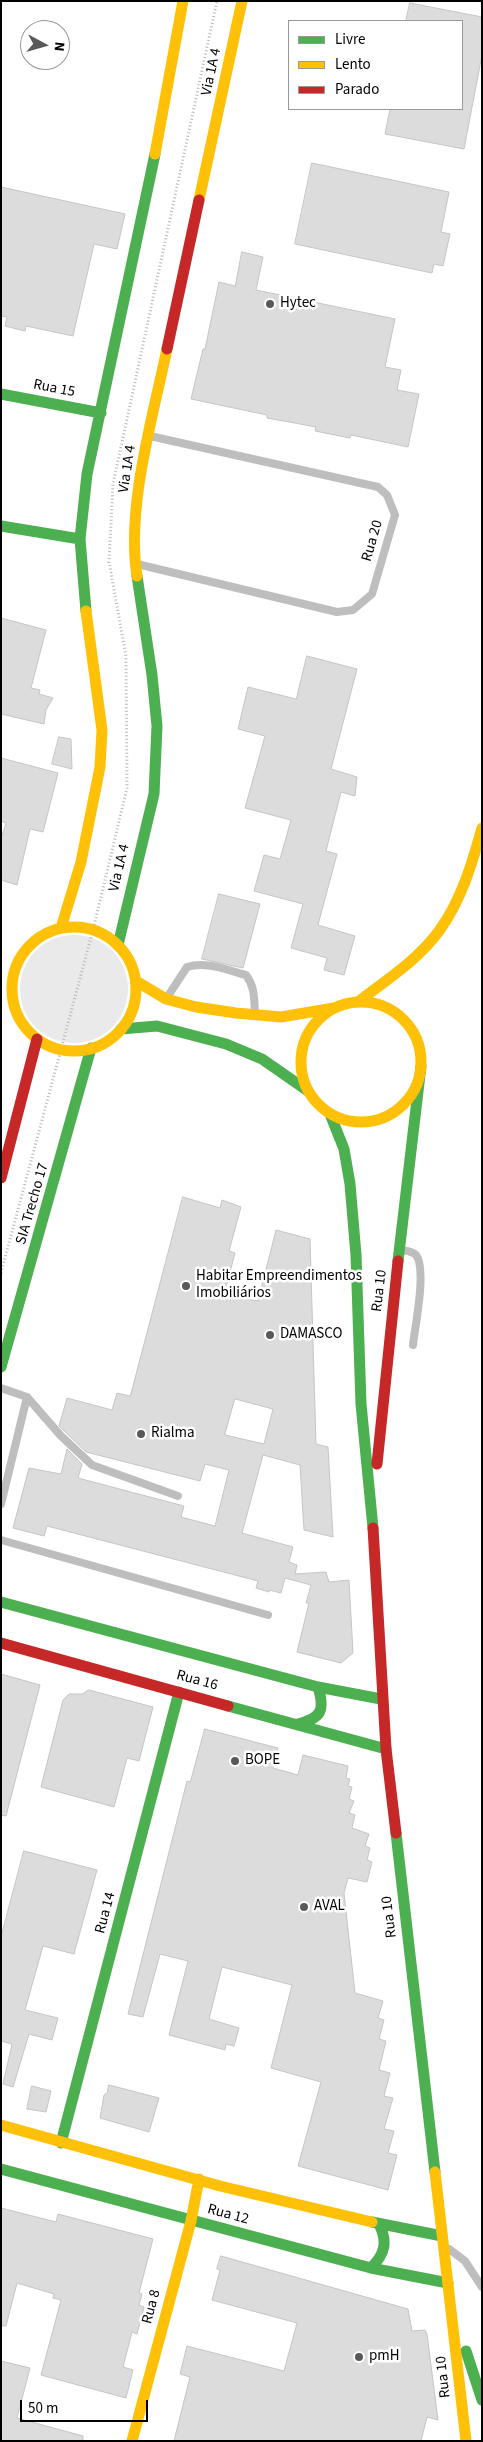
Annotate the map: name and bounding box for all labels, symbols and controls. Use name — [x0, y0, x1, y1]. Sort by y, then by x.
north arrow — [20, 20, 70, 70]
legend — [288, 20, 463, 110]
text: Livre — [335, 29, 365, 50]
text: N — [48, 41, 69, 52]
street label: Via 1A 4 — [198, 47, 226, 97]
text: Lento — [335, 54, 371, 75]
text: Parado — [335, 79, 379, 100]
place label: Hytec — [280, 295, 316, 313]
marker: Hytec — [264, 298, 276, 310]
street label: Rua 15 — [32, 376, 76, 402]
street label: Via 1A 4 — [115, 444, 141, 494]
street label: Rua 20 — [359, 518, 387, 564]
street label: Via 1A 4 — [106, 843, 134, 893]
street label: SIA Trecho 17 — [13, 1161, 53, 1247]
place label: Habitar Empreendimentos Imobiliários — [196, 1268, 362, 1303]
street label: Rua 10 — [368, 1269, 392, 1313]
marker: Habitar Empreendimentos Imobiliários — [180, 1280, 192, 1292]
place label: DAMASCO — [280, 1326, 342, 1344]
marker: DAMASCO — [264, 1329, 276, 1341]
place label: Rialma — [151, 1425, 195, 1443]
marker: Rialma — [135, 1428, 147, 1440]
street label: Rua 16 — [174, 1667, 220, 1695]
place label: BOPE — [245, 1752, 280, 1770]
marker: BOPE — [229, 1755, 241, 1767]
street label: Rua 14 — [92, 1890, 120, 1936]
street label: Rua 10 — [378, 1895, 402, 1939]
place label: AVAL — [314, 1898, 345, 1916]
marker: AVAL — [298, 1901, 310, 1913]
street label: Rua 12 — [205, 2201, 251, 2229]
street label: Rua 8 — [139, 2288, 165, 2326]
place label: pmH — [369, 2348, 400, 2366]
marker: pmH — [353, 2351, 365, 2363]
street label: Rua 10 — [433, 2355, 455, 2399]
scale bar — [22, 2390, 150, 2422]
text: 50 m — [28, 2398, 58, 2419]

